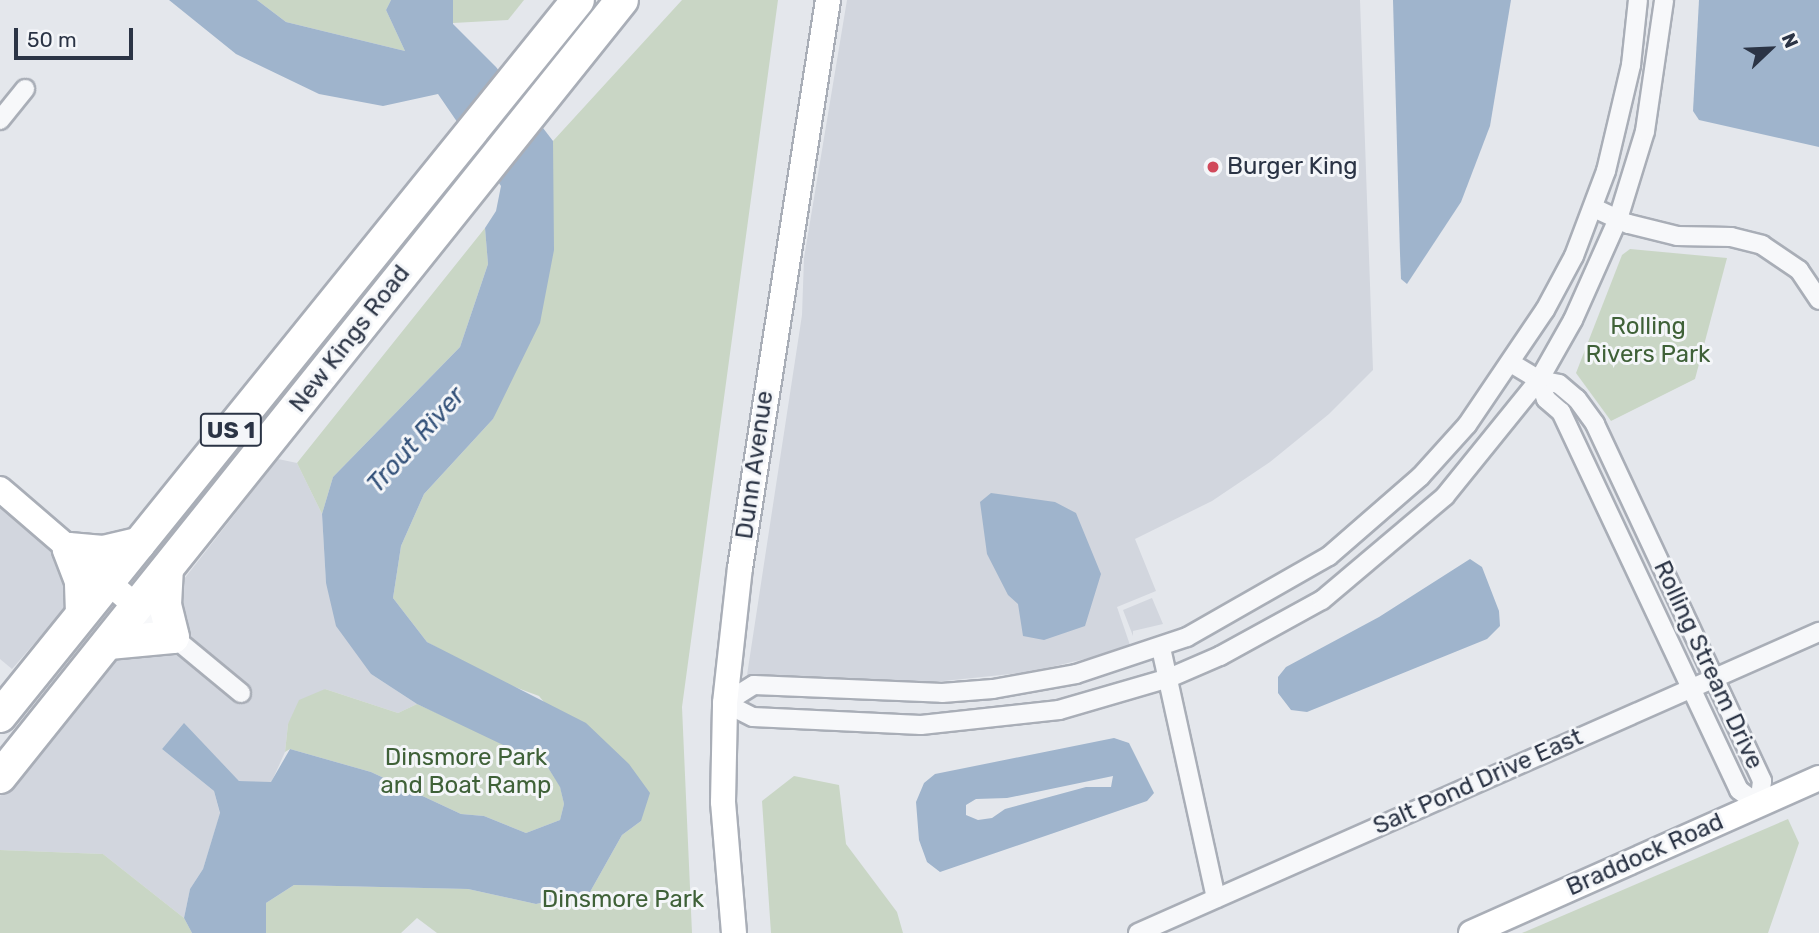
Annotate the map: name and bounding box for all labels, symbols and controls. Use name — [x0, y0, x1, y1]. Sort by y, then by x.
scale bar — [18, 14, 136, 58]
north arrow — [1735, 14, 1805, 84]
text: 50 m — [27, 27, 77, 52]
text: N — [1777, 30, 1803, 51]
place label: Burger King — [1227, 153, 1358, 181]
marker: Burger King — [1205, 159, 1221, 175]
street label: New Kings Road — [284, 260, 416, 418]
park label: Rolling Rivers Park — [1586, 313, 1710, 369]
water label: Trout River — [360, 381, 472, 499]
street label: Dunn Avenue — [730, 389, 780, 541]
road number: US 1 — [200, 410, 262, 450]
street label: Rolling Stream Drive — [1647, 556, 1769, 774]
street label: Salt Pond Drive East — [1369, 723, 1587, 841]
park label: Dinsmore Park and Boat Ramp — [381, 744, 551, 800]
street label: Braddock Road — [1562, 807, 1728, 903]
park label: Dinsmore Park — [542, 886, 704, 914]

